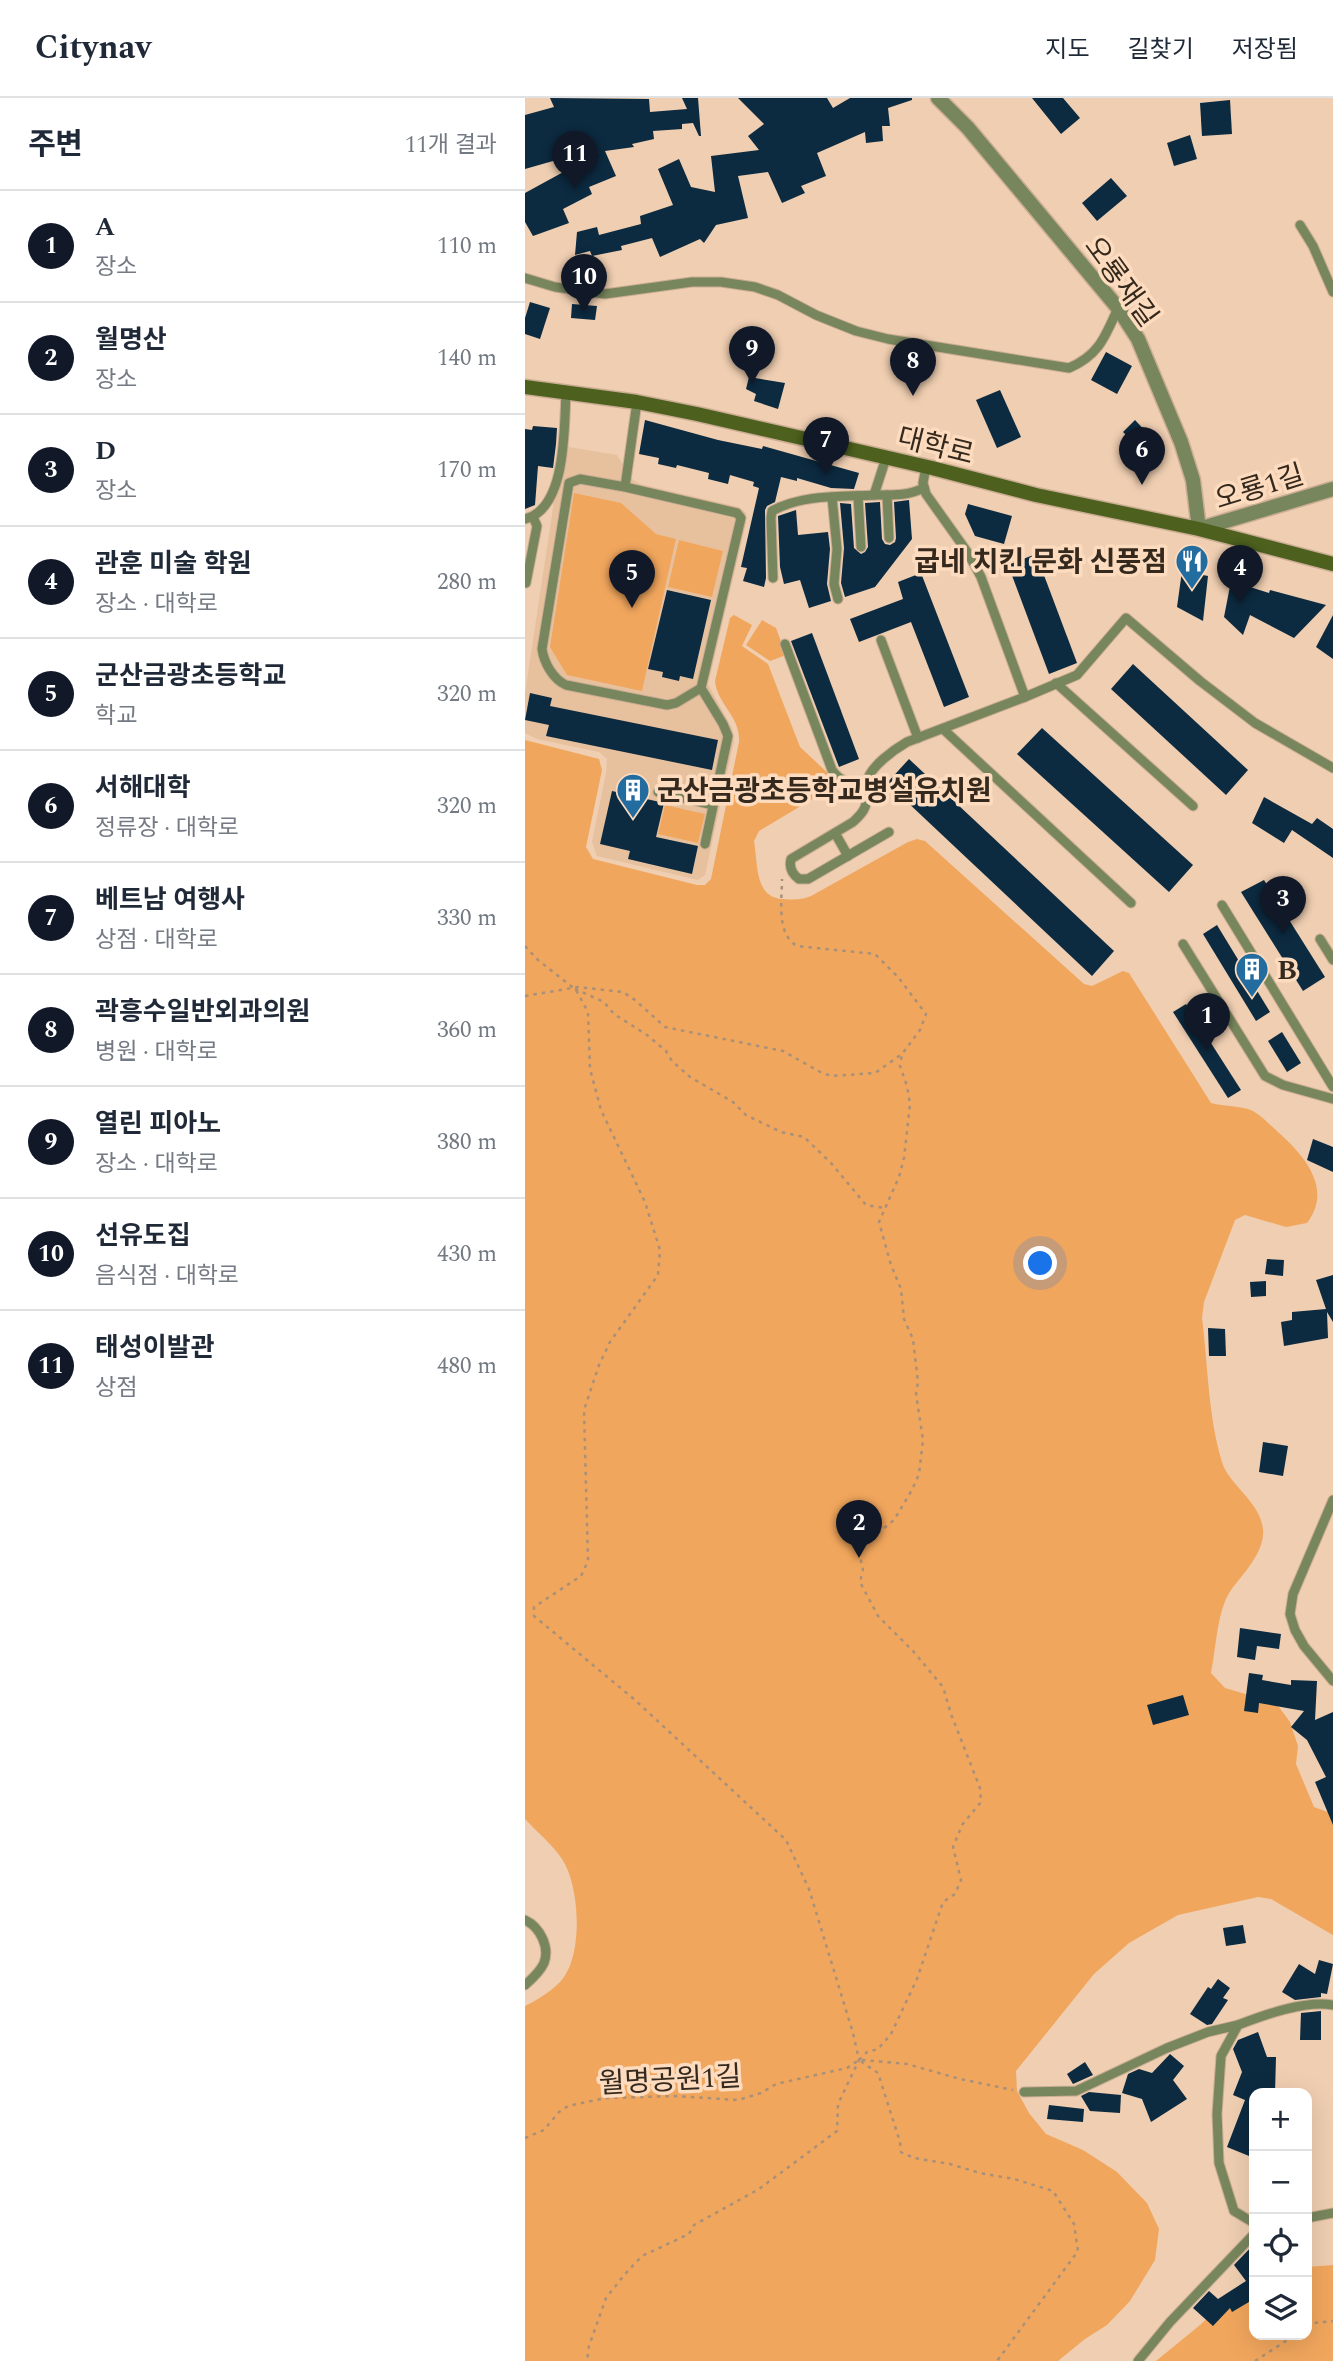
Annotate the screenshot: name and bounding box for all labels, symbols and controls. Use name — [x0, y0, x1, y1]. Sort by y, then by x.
text: Citynav — [35, 23, 151, 73]
text: 지도 — [1045, 32, 1090, 68]
text: 길찾기 — [1128, 32, 1194, 68]
text: 저장됨 — [1232, 32, 1298, 68]
text: 주변 — [28, 122, 83, 168]
text: 11개 결과 — [405, 128, 497, 163]
pin: 11 — [552, 131, 598, 189]
text: A — [95, 207, 115, 247]
street label: 오룡재길 — [1073, 228, 1168, 336]
text: 1 — [45, 229, 57, 264]
text: 110 m — [437, 229, 497, 264]
text: 장소 — [95, 250, 137, 285]
pin: 10 — [561, 254, 607, 312]
text: 월명산 — [95, 320, 167, 360]
pin: 9 — [729, 326, 775, 384]
pin: 8 — [890, 338, 936, 396]
text: 2 — [45, 341, 57, 376]
text: 140 m — [437, 341, 497, 376]
text: 장소 — [95, 363, 137, 398]
street label: 대학로 — [893, 416, 978, 477]
pin: 7 — [803, 417, 849, 475]
pin: 6 — [1119, 427, 1165, 485]
text: D — [95, 431, 116, 471]
text: 3 — [45, 453, 57, 488]
text: 170 m — [437, 453, 497, 488]
street label: 오룡1길 — [1210, 454, 1309, 521]
text: 장소 — [95, 474, 137, 509]
place label: 굽네 치킨 문화 신풍점 — [914, 541, 1167, 584]
restaurant icon: 굽네 치킨 문화 신풍점 — [1173, 542, 1211, 591]
text: 관훈 미술 학원 — [95, 544, 252, 584]
pin: 4 — [1217, 545, 1263, 603]
pin: 5 — [609, 550, 655, 608]
text: 4 — [45, 565, 57, 600]
text: 280 m — [437, 565, 497, 600]
text: 장소 · 대학로 — [95, 587, 218, 622]
text: 군산금광초등학교 — [95, 656, 286, 696]
text: 5 — [45, 677, 57, 712]
text: 320 m — [437, 677, 497, 712]
text: 학교 — [95, 699, 137, 734]
text: 서해대학 — [95, 768, 191, 808]
place label: 군산금광초등학교병설유치원 — [657, 770, 992, 813]
building icon: 군산금광초등학교병설유치원 — [614, 771, 652, 820]
text: 6 — [45, 789, 57, 824]
text: 320 m — [437, 789, 497, 824]
text: 정류장 · 대학로 — [95, 811, 239, 846]
pin: 3 — [1260, 876, 1306, 934]
text: 베트남 여행사 — [95, 880, 245, 920]
text: 7 — [45, 901, 57, 936]
text: 330 m — [437, 901, 497, 936]
text: 상점 · 대학로 — [95, 923, 218, 958]
place label: B — [1277, 949, 1297, 992]
building icon: B — [1233, 950, 1271, 999]
text: 곽흥수일반외과의원 — [95, 992, 310, 1032]
pin: 1 — [1184, 993, 1230, 1051]
text: 8 — [45, 1013, 57, 1048]
text: 360 m — [437, 1013, 497, 1048]
text: 병원 · 대학로 — [95, 1035, 218, 1070]
text: 열린 피아노 — [95, 1104, 221, 1144]
text: 9 — [45, 1125, 57, 1160]
text: 380 m — [437, 1125, 497, 1160]
text: 장소 · 대학로 — [95, 1147, 218, 1182]
text: 선유도집 — [95, 1216, 191, 1256]
text: 10 — [38, 1237, 64, 1272]
text: 430 m — [437, 1237, 497, 1272]
your location — [1023, 1246, 1057, 1280]
text: 음식점 · 대학로 — [95, 1259, 239, 1294]
text: 태성이발관 — [95, 1328, 215, 1368]
text: 11 — [38, 1349, 64, 1384]
text: 480 m — [437, 1349, 497, 1384]
text: 상점 — [95, 1371, 137, 1406]
pin: 2 — [836, 1500, 882, 1558]
street label: 월명공원1길 — [598, 2055, 743, 2106]
map controls — [1249, 2088, 1312, 2340]
button: + — [1249, 2088, 1312, 2151]
button: − — [1249, 2151, 1312, 2214]
button: locate — [1249, 2214, 1312, 2277]
button: layers — [1249, 2277, 1312, 2340]

